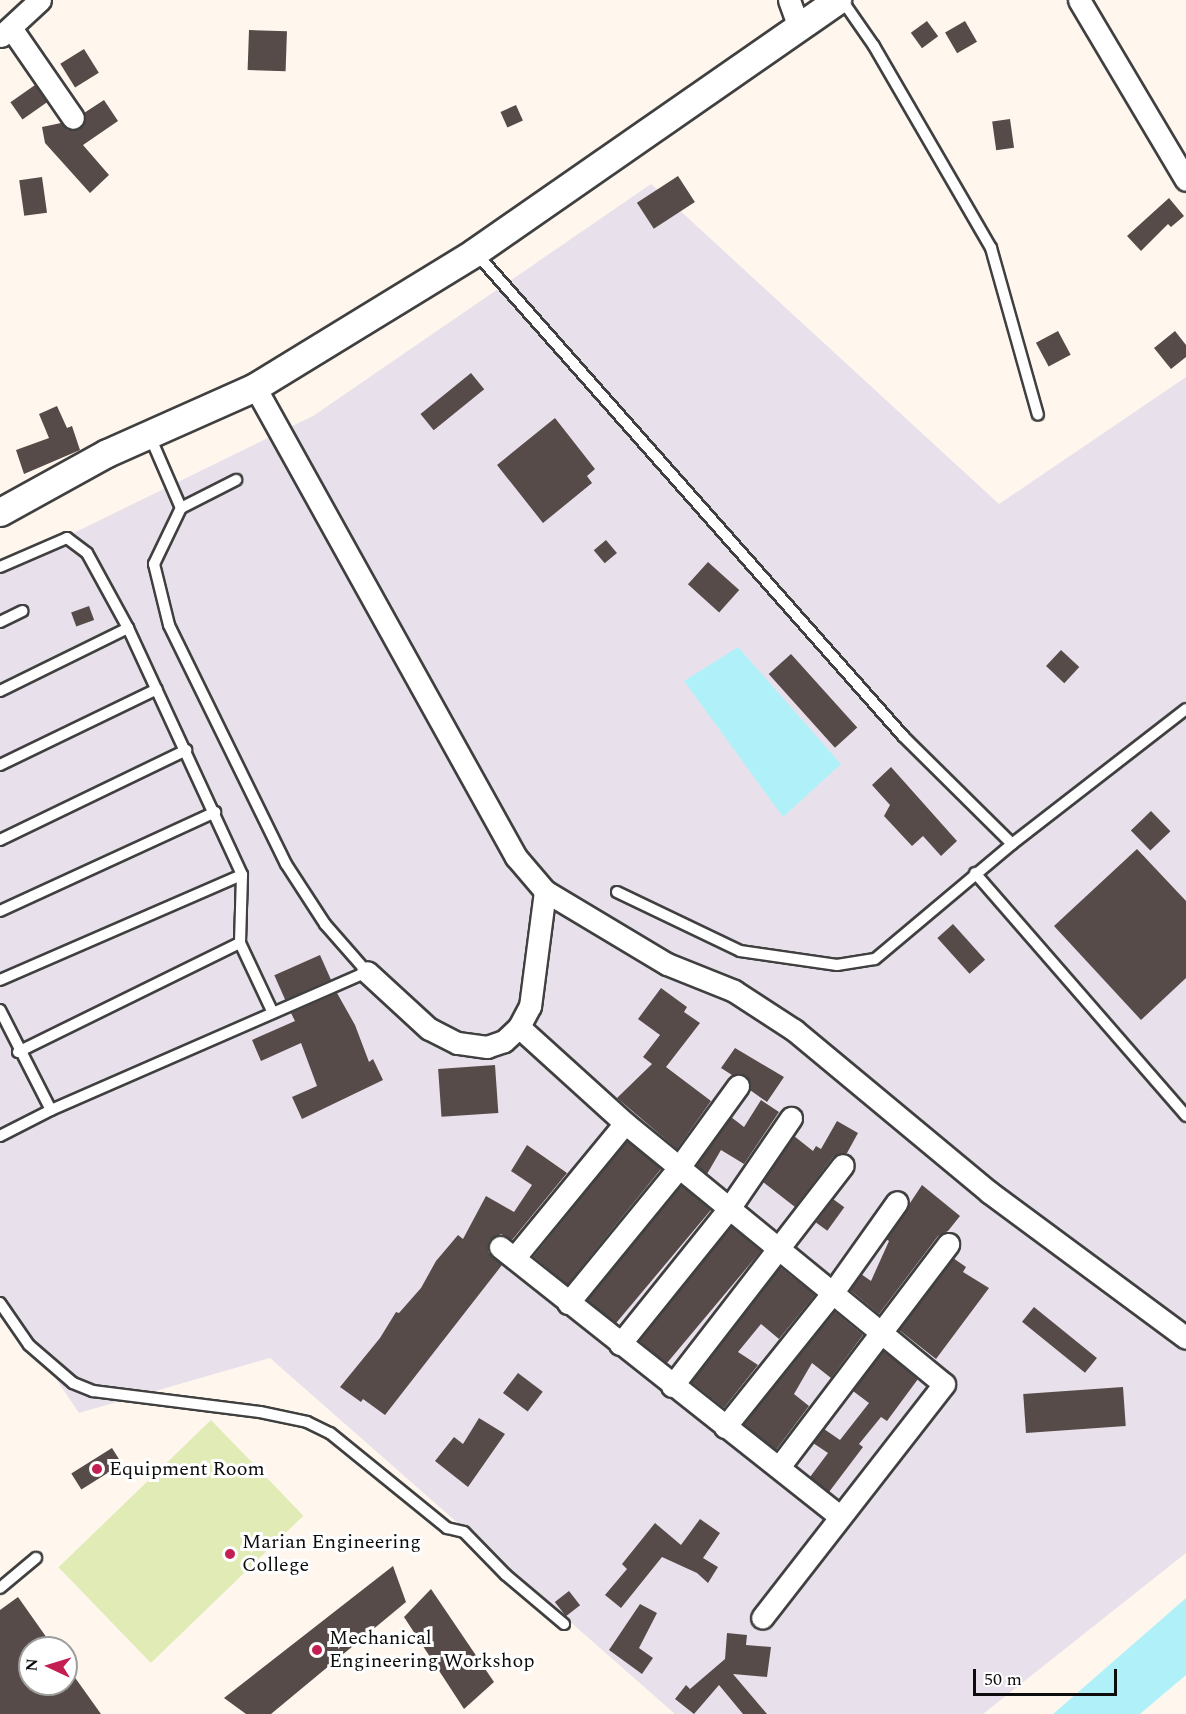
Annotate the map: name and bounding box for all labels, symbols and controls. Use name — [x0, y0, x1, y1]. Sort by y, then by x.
place label: Equipment Room — [109, 1457, 265, 1481]
marker: Equipment Room — [90, 1462, 104, 1476]
place label: Marian Engineering College — [242, 1530, 421, 1577]
marker: Marian Engineering College — [223, 1547, 237, 1561]
place label: Mechanical Engineering Workshop — [329, 1626, 535, 1673]
north arrow — [18, 1636, 78, 1696]
marker: Mechanical Engineering Workshop — [310, 1643, 324, 1657]
scale bar — [976, 1657, 1120, 1695]
text: N — [20, 1658, 44, 1672]
text: 50 m — [984, 1666, 1022, 1693]

